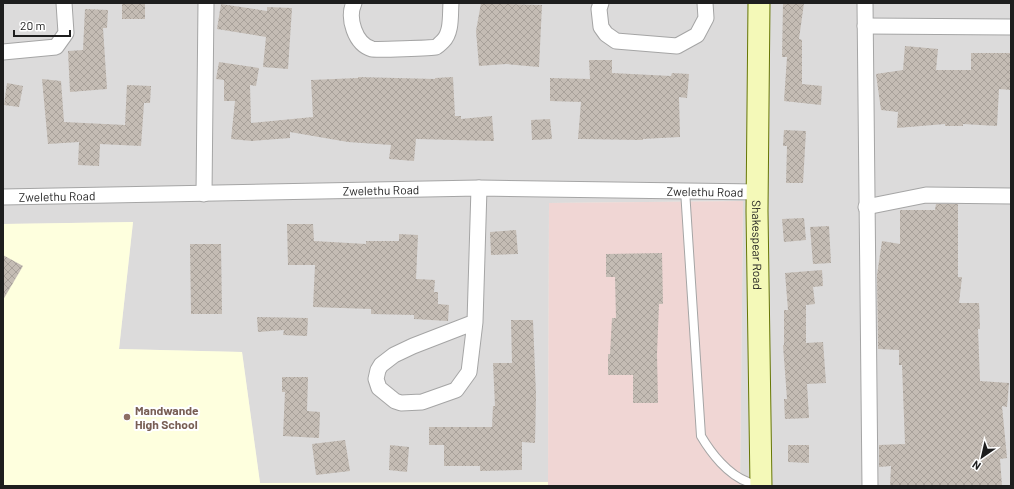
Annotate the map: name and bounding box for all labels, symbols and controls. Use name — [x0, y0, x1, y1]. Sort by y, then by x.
scale bar — [14, 12, 70, 38]
text: 20 m — [20, 18, 46, 32]
street label: Zwelethu Road — [342, 182, 419, 198]
street label: Zwelethu Road — [666, 184, 743, 199]
street label: Zwelethu Road — [18, 188, 96, 204]
street label: Shakespear Road — [750, 200, 765, 290]
place label: Mandwande High School — [135, 403, 199, 431]
marker: Mandwande High School — [122, 412, 132, 422]
north arrow — [962, 437, 1002, 477]
text: N — [969, 458, 983, 473]

